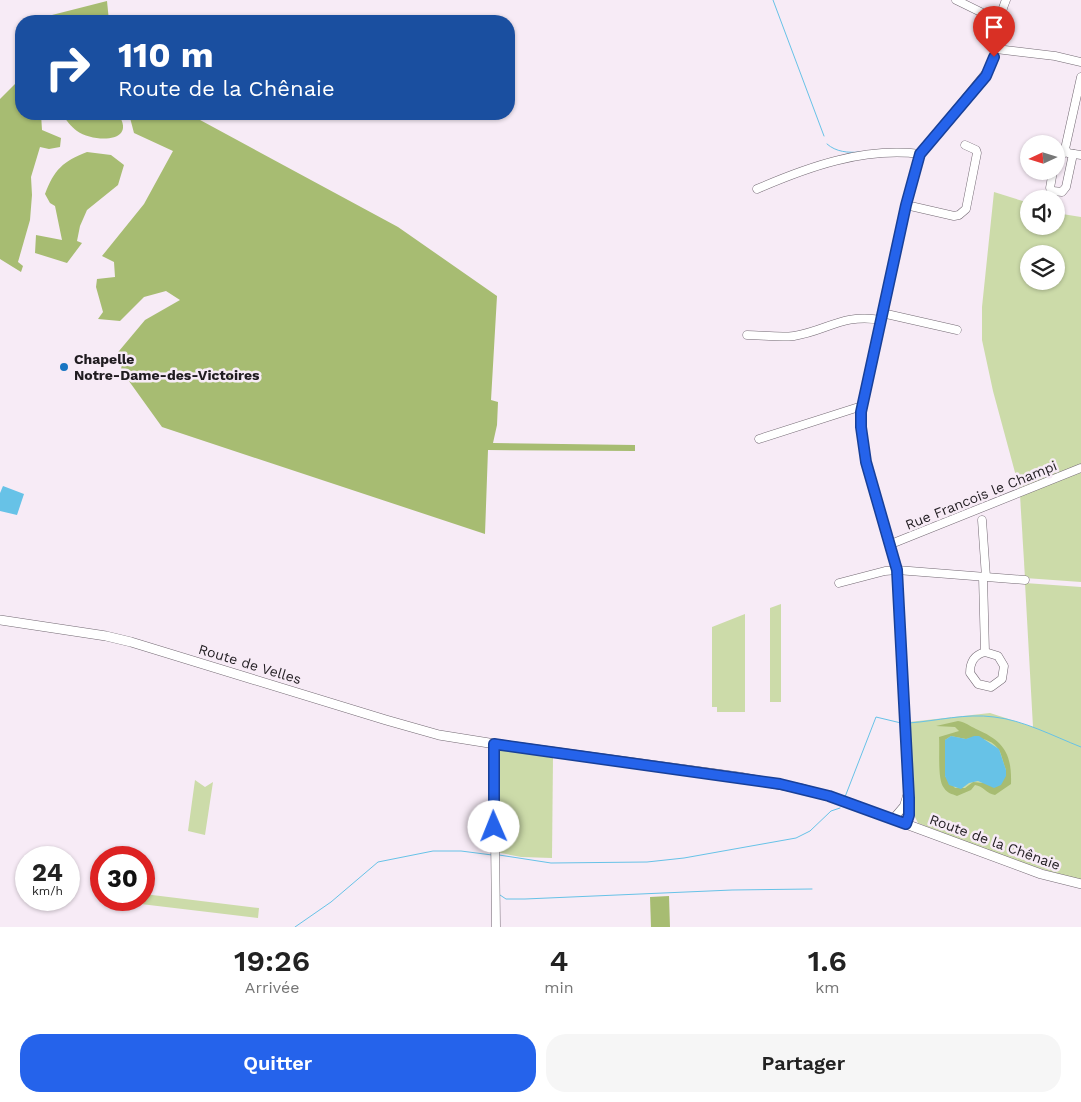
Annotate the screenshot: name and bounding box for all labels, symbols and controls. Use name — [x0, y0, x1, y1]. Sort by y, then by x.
pin — [973, 6, 1015, 57]
icon: arrive — [980, 13, 1008, 41]
text: 110 m — [118, 34, 214, 76]
icon: right — [35, 35, 100, 100]
text: Route de la Chênaie — [118, 76, 335, 101]
north arrow — [1020, 135, 1065, 180]
map controls — [1020, 135, 1065, 290]
button: sound — [1020, 190, 1065, 235]
button: layers — [1020, 245, 1065, 290]
place label: Chapelle Notre-Dame-des-Victoires — [74, 351, 260, 383]
marker: Chapelle Notre-Dame-des-Victoires — [58, 361, 70, 373]
street label: Rue Francois le Champi — [903, 457, 1059, 533]
street label: Route de Velles — [197, 641, 303, 687]
position arrow — [467, 800, 519, 852]
street label: Route de la Chênaie — [927, 811, 1063, 873]
speed limit sign: 30 — [90, 846, 155, 911]
text: 24 — [32, 858, 63, 887]
text: km/h — [32, 884, 63, 898]
text: 19:26 — [234, 943, 310, 978]
text: 4 — [550, 943, 569, 978]
text: 1.6 — [808, 943, 847, 978]
text: Arrivée — [245, 978, 299, 997]
text: min — [544, 978, 574, 997]
text: km — [815, 978, 840, 997]
button: Quitter — [20, 1034, 536, 1092]
button: Partager — [546, 1034, 1061, 1092]

